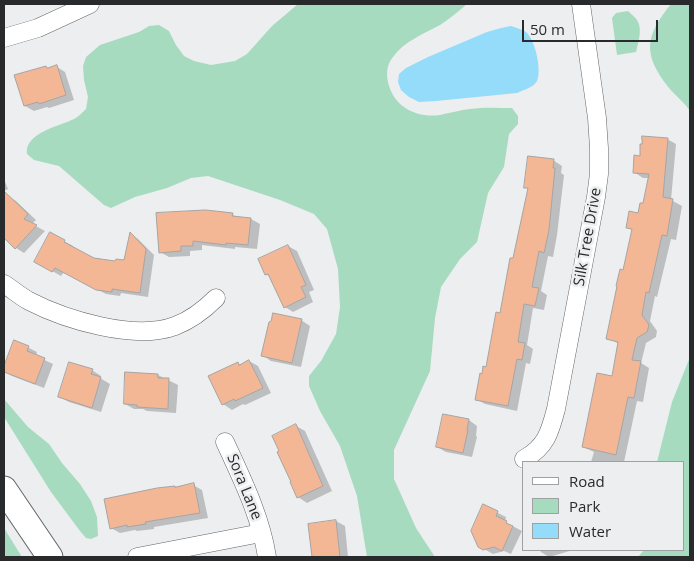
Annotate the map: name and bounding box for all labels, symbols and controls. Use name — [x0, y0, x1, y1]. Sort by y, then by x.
scale bar — [524, 10, 660, 42]
text: 50 m — [530, 19, 565, 39]
street label: Silk Tree Drive — [571, 186, 605, 288]
street label: Sora Lane — [223, 451, 265, 523]
legend — [522, 461, 684, 551]
text: Road — [569, 471, 605, 491]
text: Park — [569, 496, 600, 516]
text: Water — [569, 521, 611, 541]

